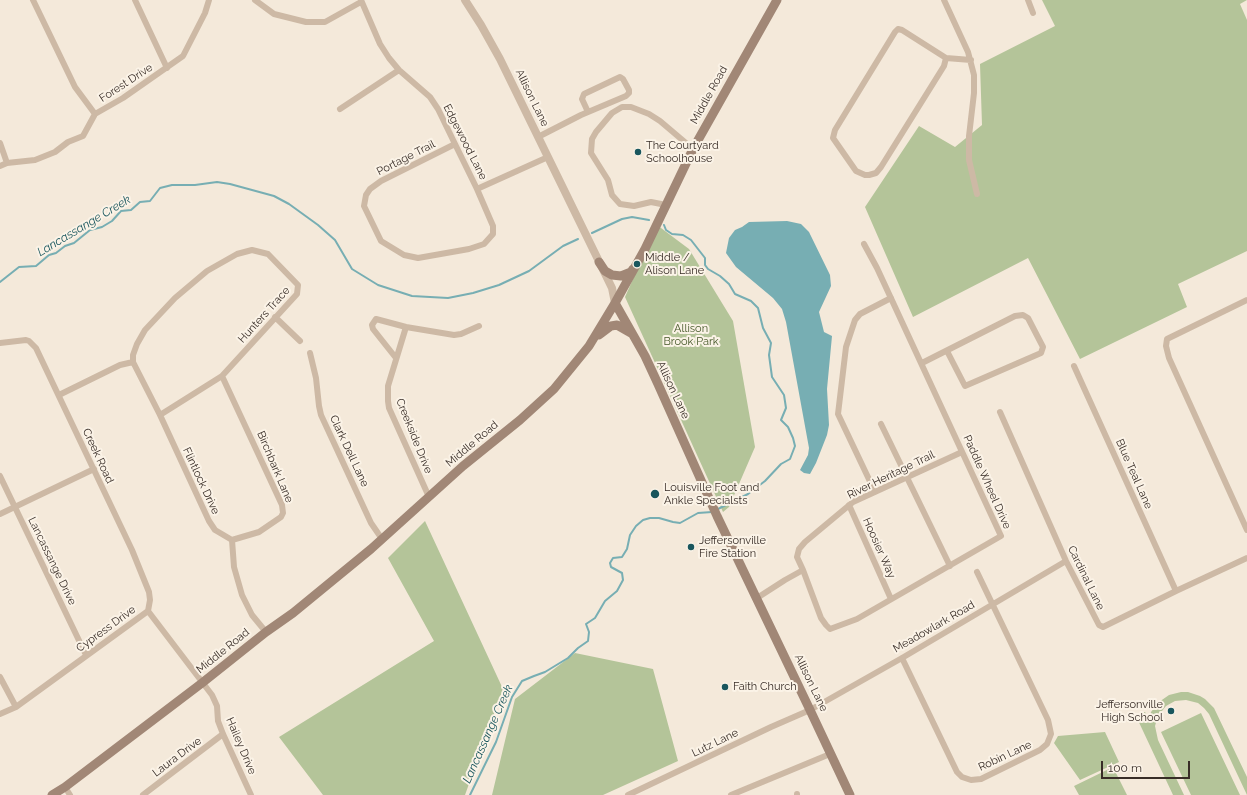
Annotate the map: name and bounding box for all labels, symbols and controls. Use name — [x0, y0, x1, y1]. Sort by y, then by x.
street label: Forest Drive — [97, 61, 155, 105]
street label: Middle Road — [688, 64, 730, 126]
street label: Allison Lane — [512, 67, 552, 129]
street label: Edgewood Lane — [440, 102, 490, 182]
street label: Portage Trail — [375, 138, 437, 178]
place label: The Courtyard Schoolhouse — [646, 139, 719, 165]
marker: The Courtyard Schoolhouse — [633, 147, 643, 157]
water label: Lancassange Creek — [35, 192, 133, 260]
place label: Middle / Alison Lane — [645, 251, 704, 277]
marker: Middle / Alison Lane — [632, 259, 642, 269]
street label: Hunters Trace — [235, 284, 293, 346]
park label: Allison Brook Park — [663, 322, 719, 348]
street label: Allison Lane — [654, 359, 692, 421]
street label: Creekside Drive — [393, 396, 435, 476]
street label: Clark Dell Lane — [327, 413, 371, 489]
street label: Middle Road — [443, 418, 501, 470]
street label: Creek Road — [80, 426, 116, 486]
street label: Birchbark Lane — [254, 429, 296, 505]
street label: Paddle Wheel Drive — [960, 433, 1014, 531]
street label: Blue Teal Lane — [1113, 437, 1155, 511]
street label: Flintlock Drive — [180, 445, 222, 517]
street label: River Heritage Trail — [845, 448, 937, 502]
place label: Louisville Foot and Ankle Specialsts — [664, 481, 759, 507]
marker: Louisville Foot and Ankle Specialsts — [649, 488, 661, 500]
street label: Lancassange Drive — [25, 515, 79, 607]
street label: Hoosier Way — [860, 516, 898, 580]
place label: Jeffersonville Fire Station — [699, 534, 766, 560]
marker: Jeffersonville Fire Station — [686, 542, 696, 552]
street label: Cardinal Lane — [1065, 544, 1107, 612]
street label: Meadowlark Road — [891, 598, 977, 656]
street label: Cypress Drive — [74, 603, 138, 655]
street label: Middle Road — [194, 626, 252, 676]
street label: Allison Lane — [791, 652, 831, 714]
place label: Faith Church — [733, 680, 797, 694]
water label: Lancassange Creek — [460, 682, 516, 786]
marker: Faith Church — [720, 682, 730, 692]
place label: Jeffersonville High School — [1096, 698, 1163, 724]
marker: Jeffersonville High School — [1166, 706, 1176, 716]
street label: Hailey Drive — [223, 715, 259, 777]
street label: Lutz Lane — [690, 726, 740, 760]
street label: Laura Drive — [150, 734, 204, 780]
street label: Robin Lane — [976, 738, 1034, 774]
scale bar — [1103, 753, 1192, 779]
text: 100 m — [1108, 761, 1142, 775]

